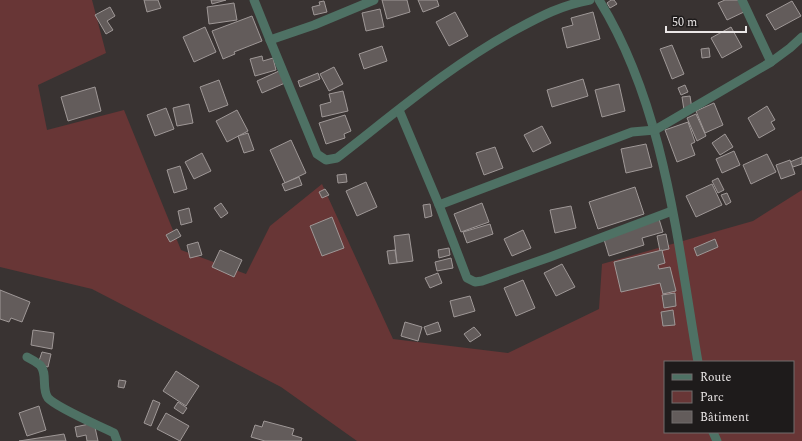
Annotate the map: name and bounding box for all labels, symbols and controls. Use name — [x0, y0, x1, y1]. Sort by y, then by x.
scale bar — [666, 8, 746, 34]
text: 50 m — [672, 13, 697, 32]
legend — [664, 361, 794, 433]
text: Route — [700, 368, 731, 387]
text: Parc — [700, 388, 724, 407]
text: Bâtiment — [700, 408, 749, 427]

